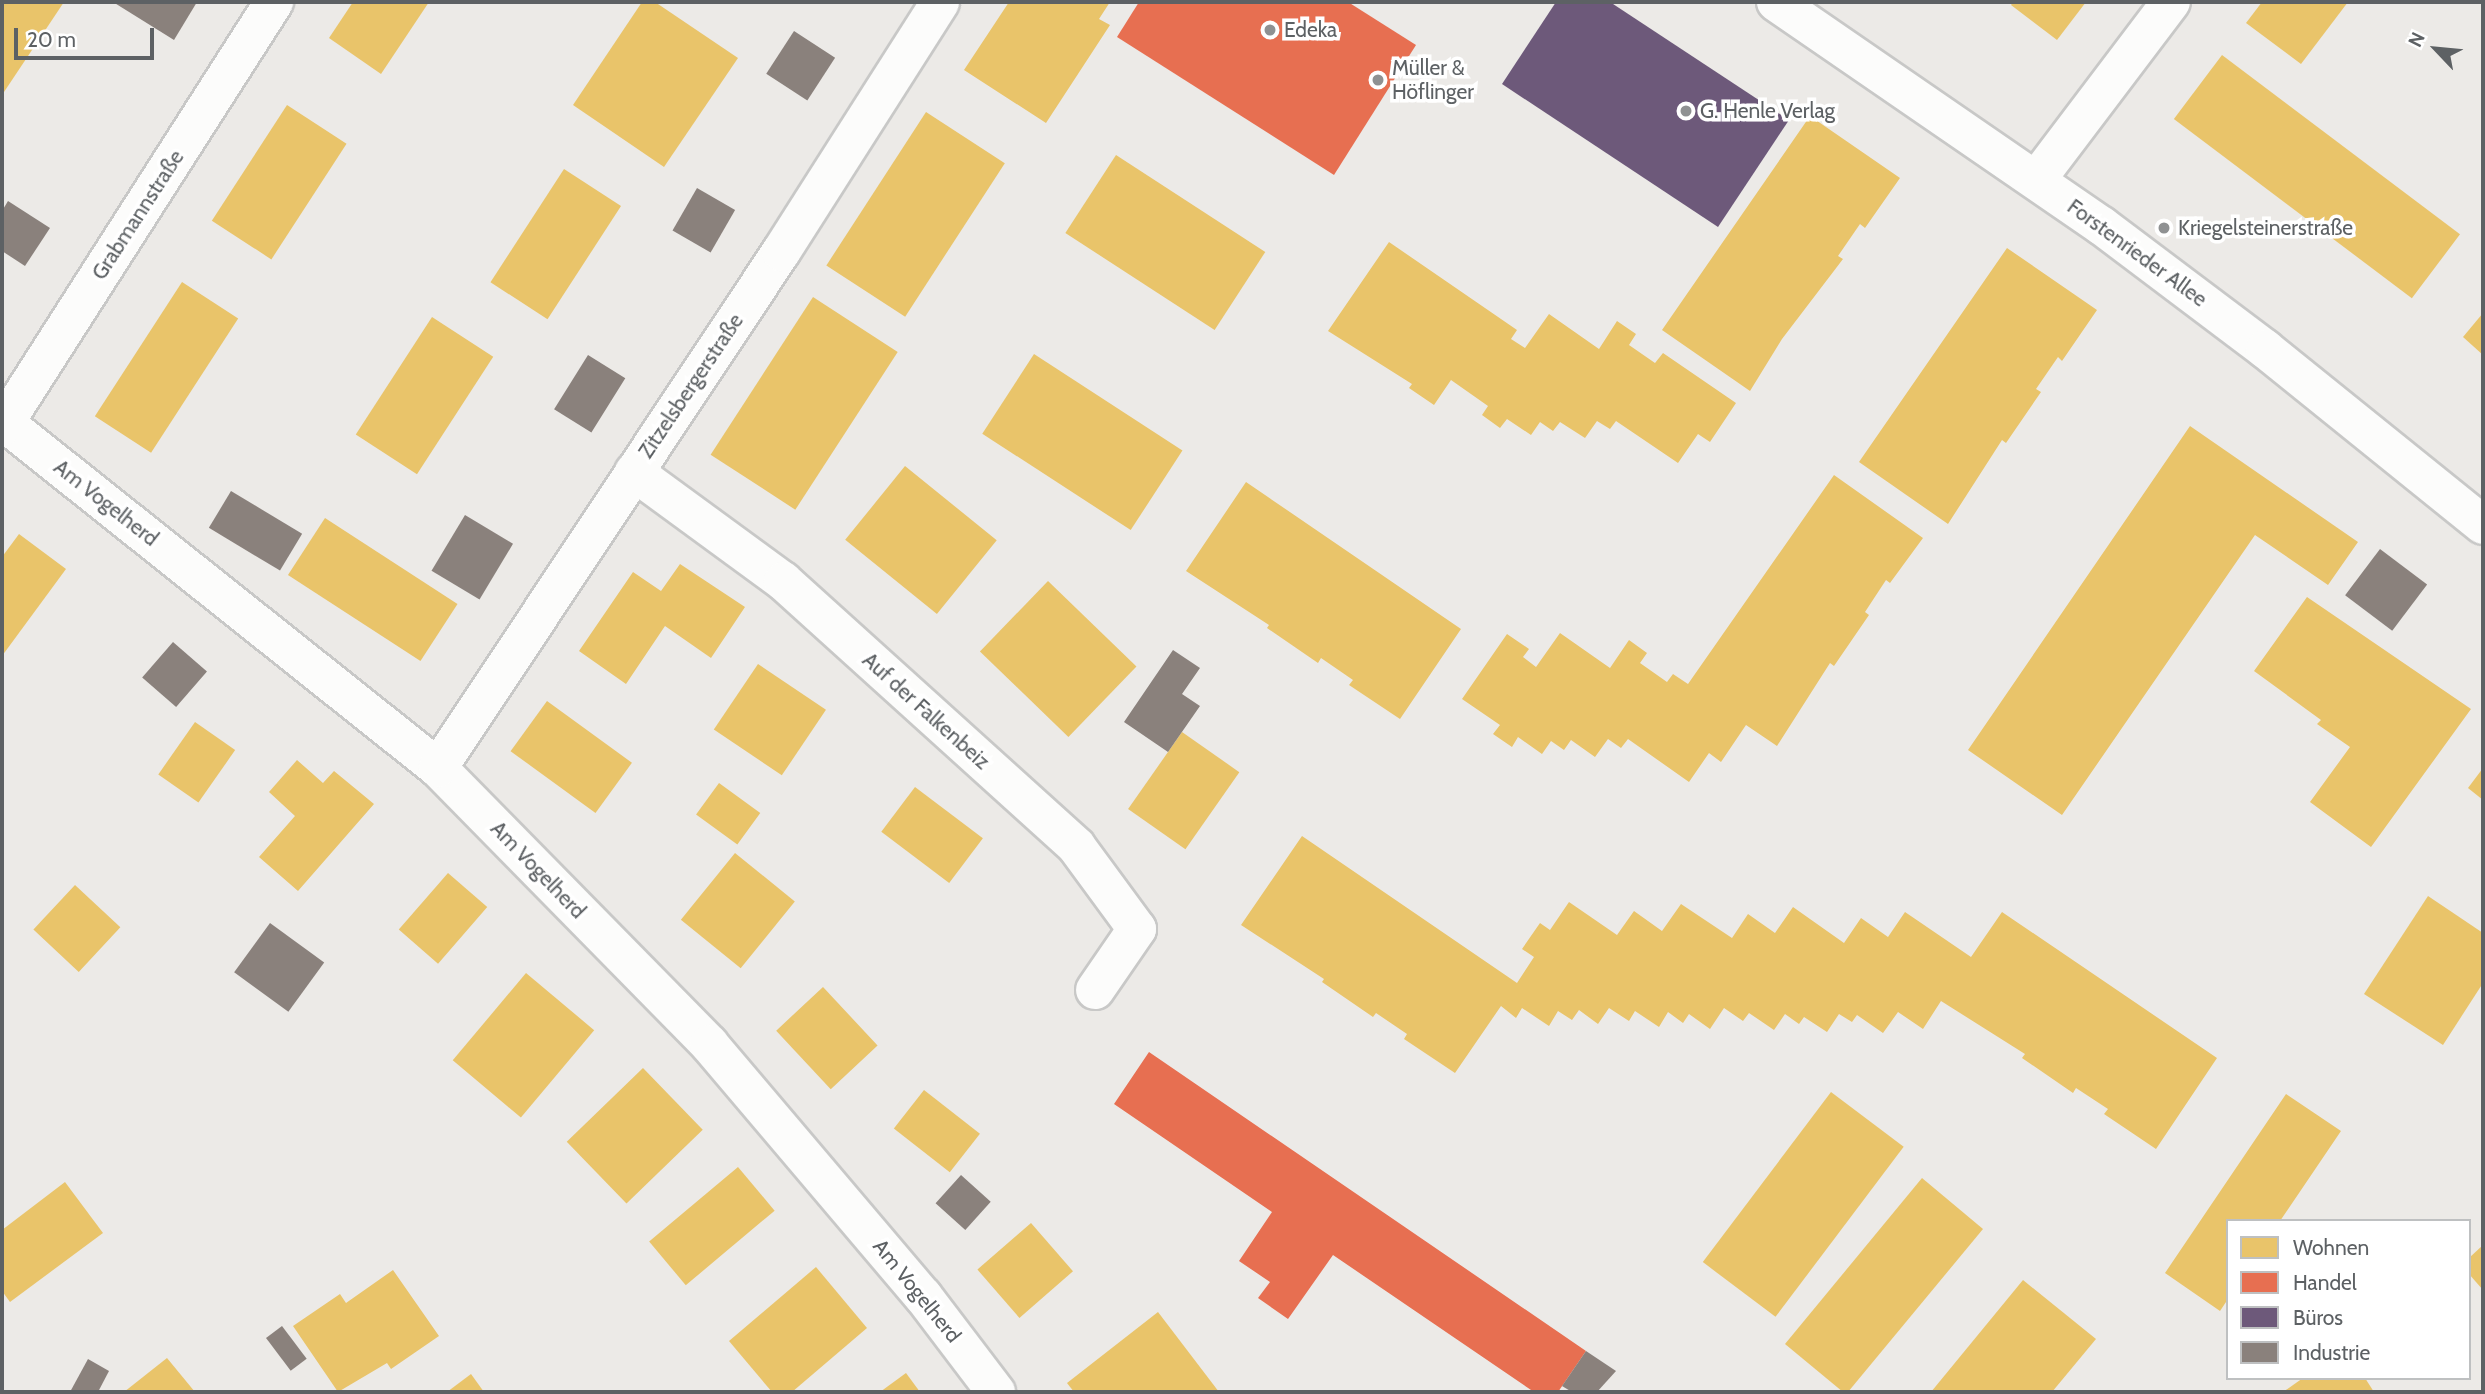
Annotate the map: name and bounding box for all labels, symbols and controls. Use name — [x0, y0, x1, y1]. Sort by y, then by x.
scale bar — [18, 14, 158, 58]
north arrow — [2401, 14, 2471, 84]
place label: Edeka — [1284, 17, 1337, 43]
marker: Edeka — [1262, 22, 1278, 38]
text: 20 m — [27, 27, 76, 52]
text: N — [2403, 28, 2430, 51]
place label: Müller & Höflinger — [1392, 55, 1474, 105]
marker: Müller & Höflinger — [1370, 72, 1386, 88]
place label: G. Henle Verlag — [1700, 98, 1835, 124]
marker: G. Henle Verlag — [1678, 103, 1694, 119]
street label: Grabmannstraße — [87, 146, 189, 284]
street label: Forstenrieder Allee — [2062, 194, 2212, 312]
place label: Kriegelsteinerstraße — [2178, 215, 2353, 241]
marker: Kriegelsteinerstraße — [2156, 220, 2172, 236]
street label: Zitzelsbergerstraße — [633, 309, 749, 463]
street label: Am Vogelherd — [49, 454, 163, 552]
street label: Auf der Falkenbeiz — [857, 647, 995, 775]
street label: Am Vogelherd — [485, 816, 591, 924]
legend — [2226, 1219, 2471, 1380]
street label: Am Vogelherd — [868, 1234, 966, 1348]
text: Wohnen — [2293, 1235, 2369, 1260]
text: Handel — [2293, 1270, 2357, 1295]
text: Büros — [2293, 1305, 2343, 1330]
text: Industrie — [2293, 1340, 2370, 1365]

